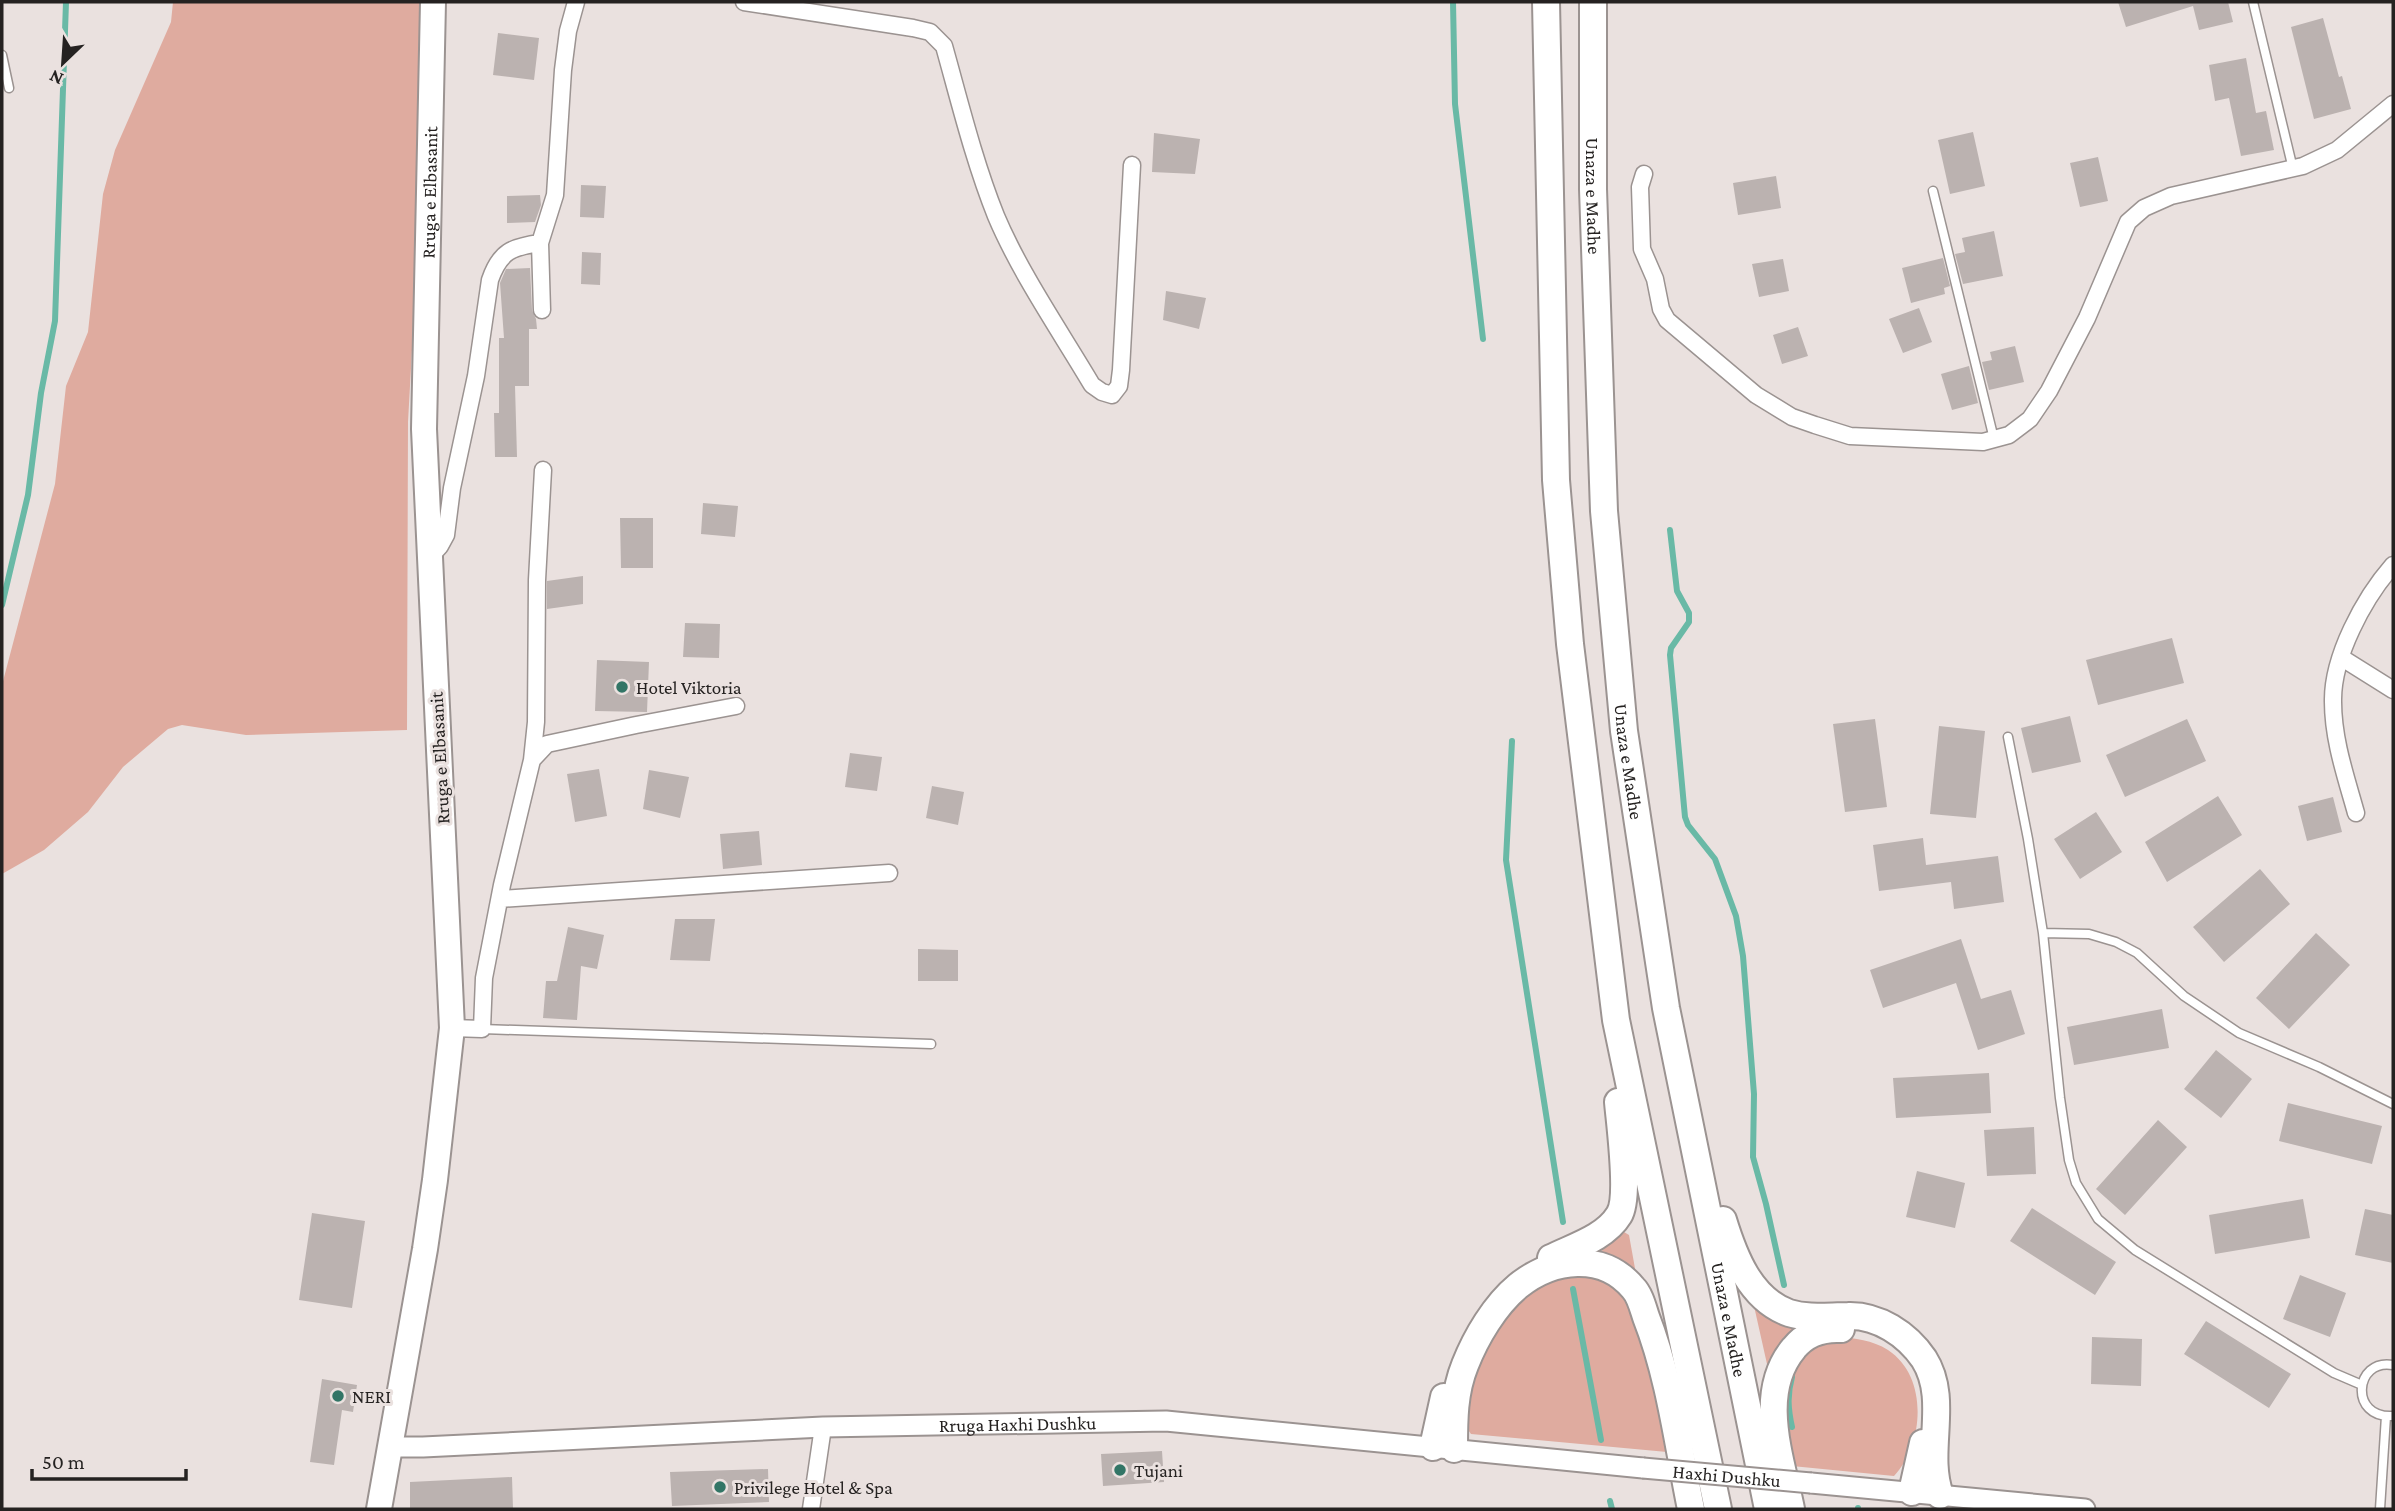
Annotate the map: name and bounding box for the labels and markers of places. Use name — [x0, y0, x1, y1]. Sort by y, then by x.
place label: Hotel Viktoria — [636, 677, 742, 698]
marker: Hotel Viktoria — [614, 679, 630, 695]
place label: NERI — [352, 1386, 391, 1407]
marker: NERI — [330, 1388, 346, 1404]
place label: Tujani — [1134, 1460, 1183, 1482]
marker: Tujani — [1112, 1462, 1128, 1478]
place label: Privilege Hotel & Spa — [734, 1477, 893, 1498]
marker: Privilege Hotel & Spa — [712, 1479, 728, 1495]

